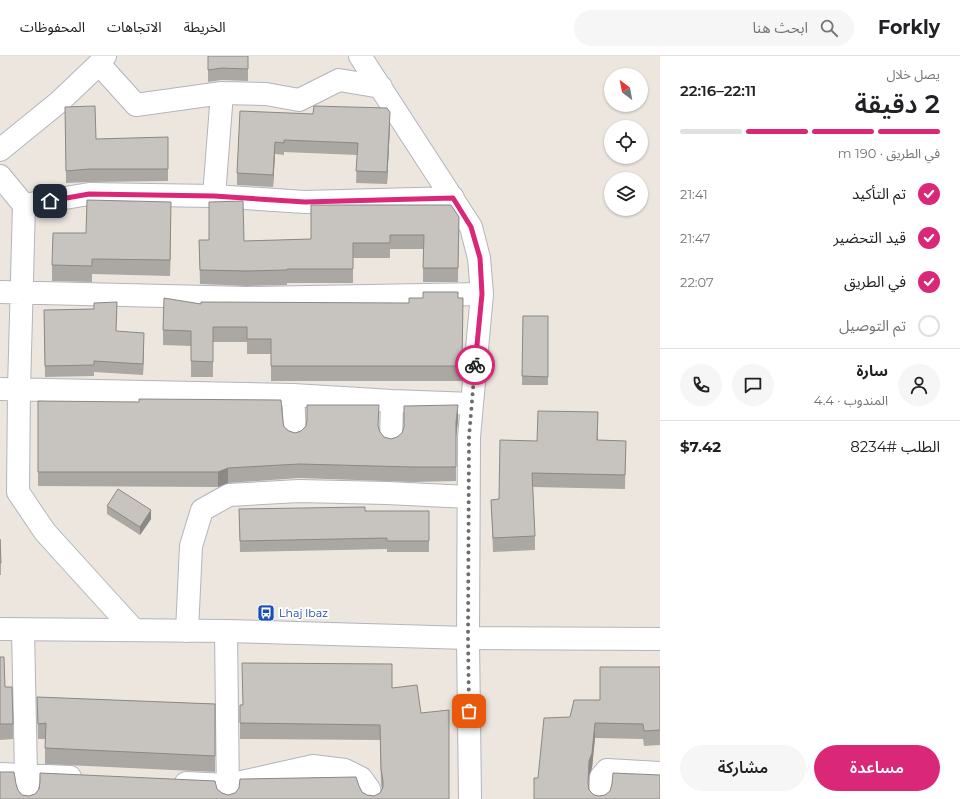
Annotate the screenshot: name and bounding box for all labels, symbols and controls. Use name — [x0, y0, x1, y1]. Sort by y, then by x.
search box — [574, 10, 854, 46]
text: Forkly — [878, 16, 940, 39]
icon: search — [818, 17, 840, 39]
text: المحفوظات — [20, 18, 85, 36]
text: الاتجاهات — [107, 18, 162, 36]
text: الخريطة — [184, 18, 226, 36]
text: ابحث هنا — [752, 18, 808, 37]
text: يصل خلال — [886, 66, 940, 82]
north arrow — [604, 68, 648, 112]
map controls — [604, 68, 648, 216]
text: 22:11–22:16 — [680, 81, 756, 100]
text: 2 دقيقة — [855, 88, 940, 120]
button: locate — [604, 120, 648, 164]
text: في الطريق · 190 m — [838, 145, 940, 161]
button: layers — [604, 172, 648, 216]
icon: check — [918, 183, 940, 205]
pin — [33, 184, 67, 218]
text: تم التأكيد — [852, 184, 906, 203]
text: 21:41 — [680, 186, 708, 202]
icon: home — [39, 190, 61, 212]
icon: check — [918, 227, 940, 249]
text: قيد التحضير — [833, 228, 906, 247]
text: 21:47 — [680, 230, 710, 246]
icon: check — [918, 271, 940, 293]
text: في الطريق — [844, 272, 906, 291]
text: 22:07 — [680, 274, 714, 290]
text: تم التوصيل — [839, 316, 906, 335]
courier — [455, 345, 495, 385]
icon: bike — [464, 354, 486, 376]
text: سارة — [856, 361, 888, 380]
button: phone — [680, 364, 722, 406]
button: chat — [732, 364, 774, 406]
button: person — [898, 364, 940, 406]
text: المندوب · 4.4 — [814, 392, 888, 408]
text: $7.42 — [680, 437, 721, 456]
text: الطلب #8234 — [850, 437, 940, 456]
bus stop icon: Lhaj lbaz — [256, 603, 276, 623]
place label: Lhaj lbaz — [279, 606, 328, 620]
pin — [452, 694, 486, 728]
icon: bag — [458, 700, 480, 722]
button: مشاركة — [680, 745, 806, 791]
button: مساعدة — [814, 745, 940, 791]

